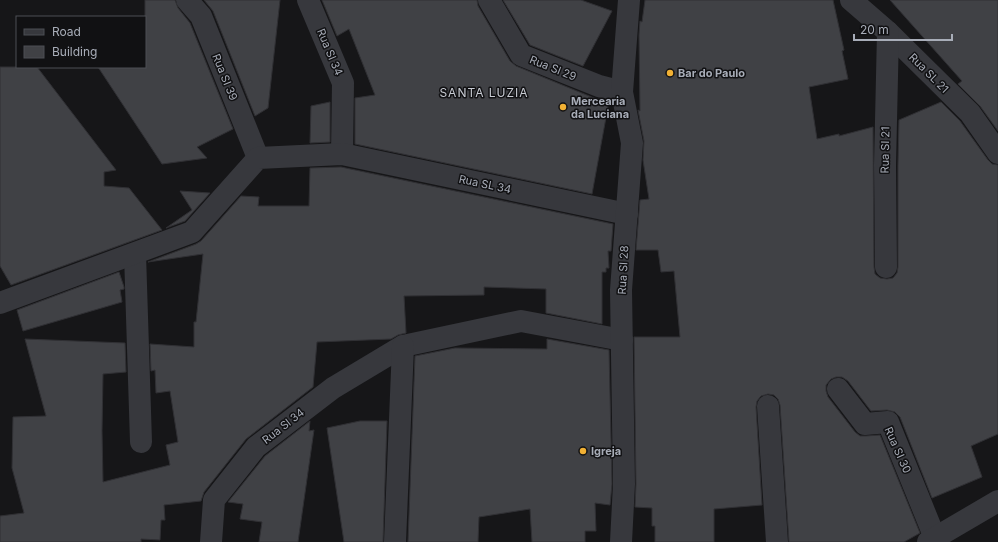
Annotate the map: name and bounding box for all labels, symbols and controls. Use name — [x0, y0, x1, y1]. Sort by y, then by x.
legend — [16, 16, 146, 68]
scale bar — [854, 16, 952, 42]
text: 20 m — [860, 22, 889, 37]
text: Road — [52, 24, 81, 39]
street label: Rua Sl 34 — [314, 26, 346, 78]
text: Building — [52, 44, 97, 59]
street label: Rua SL 21 — [906, 50, 952, 96]
street label: Rua Sl 39 — [209, 52, 241, 103]
street label: Rua Sl 29 — [528, 52, 579, 84]
place label: Bar do Paulo — [678, 66, 745, 80]
marker: Bar do Paulo — [665, 68, 675, 78]
district label: SANTA LUZIA — [439, 85, 529, 100]
place label: Mercearia da Luciana — [571, 94, 629, 121]
marker: Mercearia da Luciana — [558, 102, 568, 112]
street label: Rua Sl 21 — [878, 126, 892, 174]
street label: Rua SL 34 — [458, 172, 512, 196]
street label: Rua Sl 28 — [615, 245, 631, 295]
street label: Rua Sl 34 — [259, 405, 307, 447]
street label: Rua Sl 30 — [882, 425, 914, 475]
place label: Igreja — [591, 444, 621, 458]
marker: Igreja — [578, 446, 588, 456]

